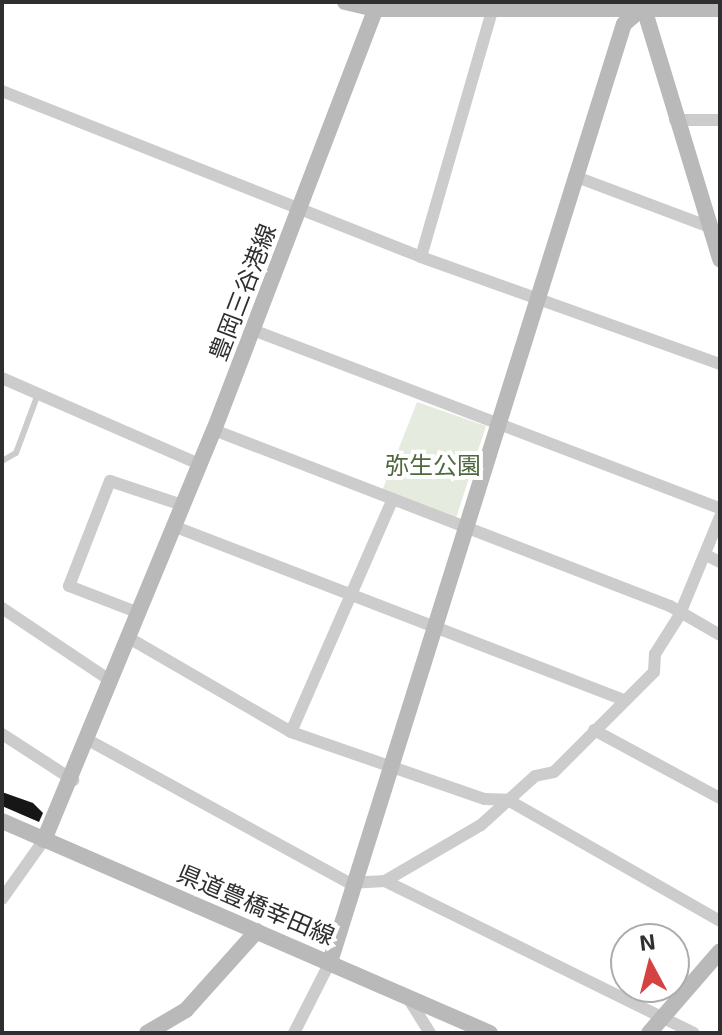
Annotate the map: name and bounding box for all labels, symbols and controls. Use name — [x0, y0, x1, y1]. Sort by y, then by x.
street label: 豊岡三谷港線 — [203, 220, 281, 364]
park label: 弥生公園 — [385, 451, 481, 479]
street label: 県道豊橋幸田線 — [173, 858, 339, 950]
north arrow — [610, 923, 690, 1003]
text: N — [638, 927, 657, 955]

